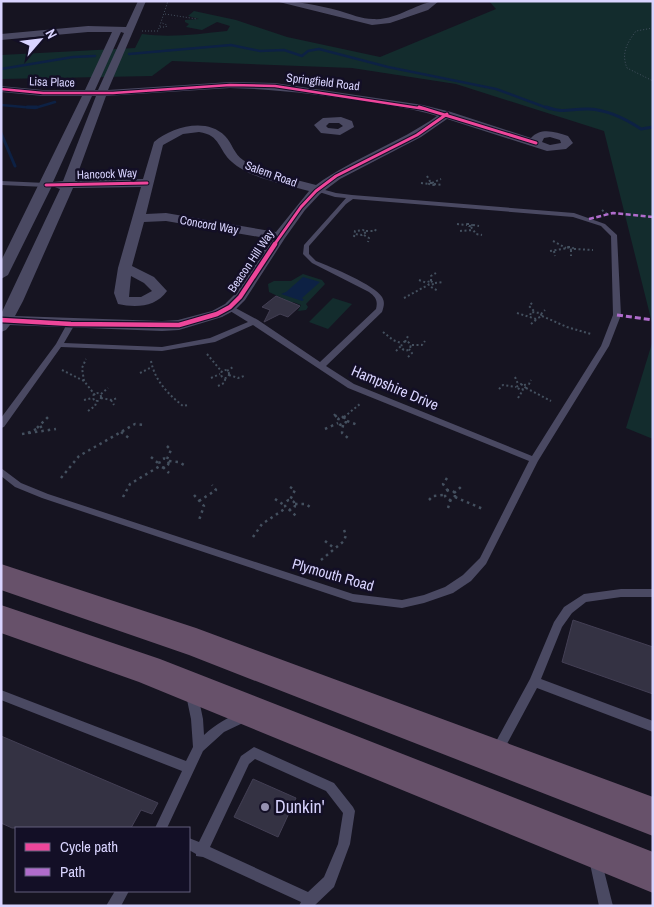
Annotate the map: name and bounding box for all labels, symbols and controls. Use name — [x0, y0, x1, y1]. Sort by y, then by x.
north arrow — [15, 15, 65, 65]
text: N — [42, 26, 61, 42]
street label: Springfield Road — [285, 70, 361, 94]
street label: Lisa Place — [29, 73, 75, 91]
street label: Salem Road — [243, 157, 299, 191]
street label: Hancock Way — [77, 165, 138, 183]
street label: Concord Way — [178, 212, 240, 238]
street label: Beacon Hill Way — [224, 226, 278, 295]
street label: Hampshire Drive — [348, 360, 442, 415]
street label: Plymouth Road — [290, 553, 376, 596]
place label: Dunkin' — [275, 794, 325, 819]
marker: Dunkin' — [259, 801, 271, 813]
legend — [15, 827, 190, 892]
text: Cycle path — [60, 836, 118, 857]
text: Path — [60, 861, 85, 882]

